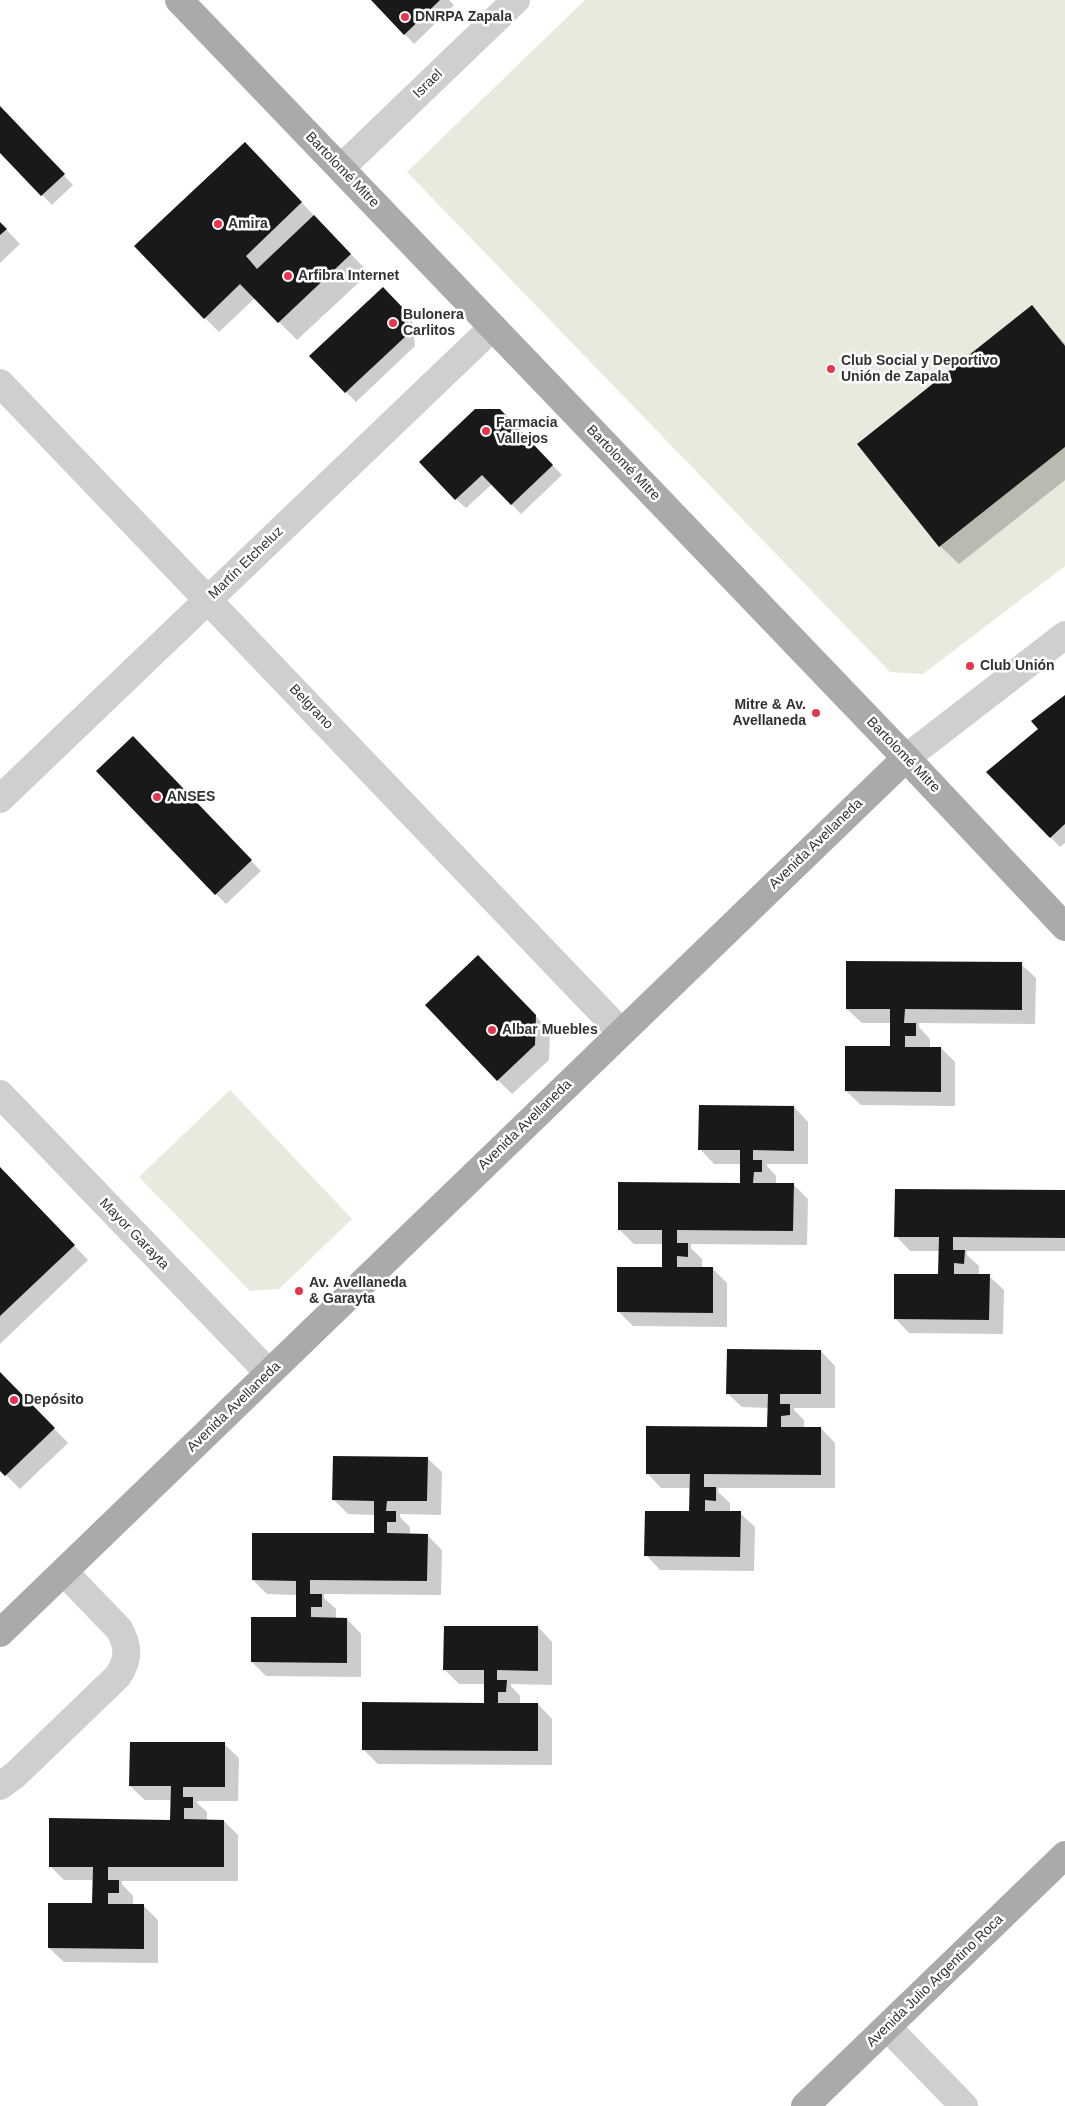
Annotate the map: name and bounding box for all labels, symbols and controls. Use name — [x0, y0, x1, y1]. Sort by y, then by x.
place label: DNRPA Zapala — [415, 9, 512, 25]
marker: DNRPA Zapala — [399, 11, 411, 23]
street label: Israel — [410, 66, 446, 102]
street label: Bartolomé Mitre — [302, 129, 382, 211]
place label: Amira — [228, 216, 268, 232]
marker: Amira — [212, 218, 224, 230]
place label: Arfibra Internet — [298, 268, 399, 284]
marker: Arfibra Internet — [282, 270, 294, 282]
place label: Bulonera Carlitos — [403, 307, 464, 340]
marker: Bulonera Carlitos — [387, 317, 399, 329]
place label: Club Social y Deportivo Unión de Zapala — [841, 353, 998, 386]
marker: Club Social y Deportivo Unión de Zapala — [825, 363, 837, 375]
place label: Farmacia Vallejos — [496, 415, 557, 448]
street label: Bartolomé Mitre — [583, 422, 663, 504]
marker: Farmacia Vallejos — [480, 425, 492, 437]
street label: Martín Etcheluz — [205, 523, 287, 603]
place label: Club Unión — [980, 658, 1055, 674]
marker: Club Unión — [964, 660, 976, 672]
street label: Belgrano — [285, 681, 337, 733]
place label: Mitre & Av. Avellaneda — [733, 697, 806, 730]
marker: Mitre & Av. Avellaneda — [810, 707, 822, 719]
street label: Bartolomé Mitre — [863, 714, 943, 796]
place label: ANSES — [167, 789, 215, 805]
marker: ANSES — [151, 791, 163, 803]
street label: Avenida Avellaneda — [766, 795, 866, 893]
place label: Albar Muebles — [502, 1022, 598, 1038]
marker: Albar Muebles — [486, 1024, 498, 1036]
street label: Avenida Avellaneda — [475, 1076, 575, 1174]
street label: Mayor Garayta — [96, 1195, 172, 1273]
place label: Av. Avellaneda & Garayta — [309, 1275, 407, 1308]
marker: Av. Avellaneda & Garayta — [293, 1285, 305, 1297]
street label: Avenida Avellaneda — [184, 1358, 284, 1456]
place label: Depósito — [24, 1392, 84, 1408]
marker: Depósito — [8, 1394, 20, 1406]
street label: Avenida Julio Argentino Roca — [863, 1911, 1007, 2051]

